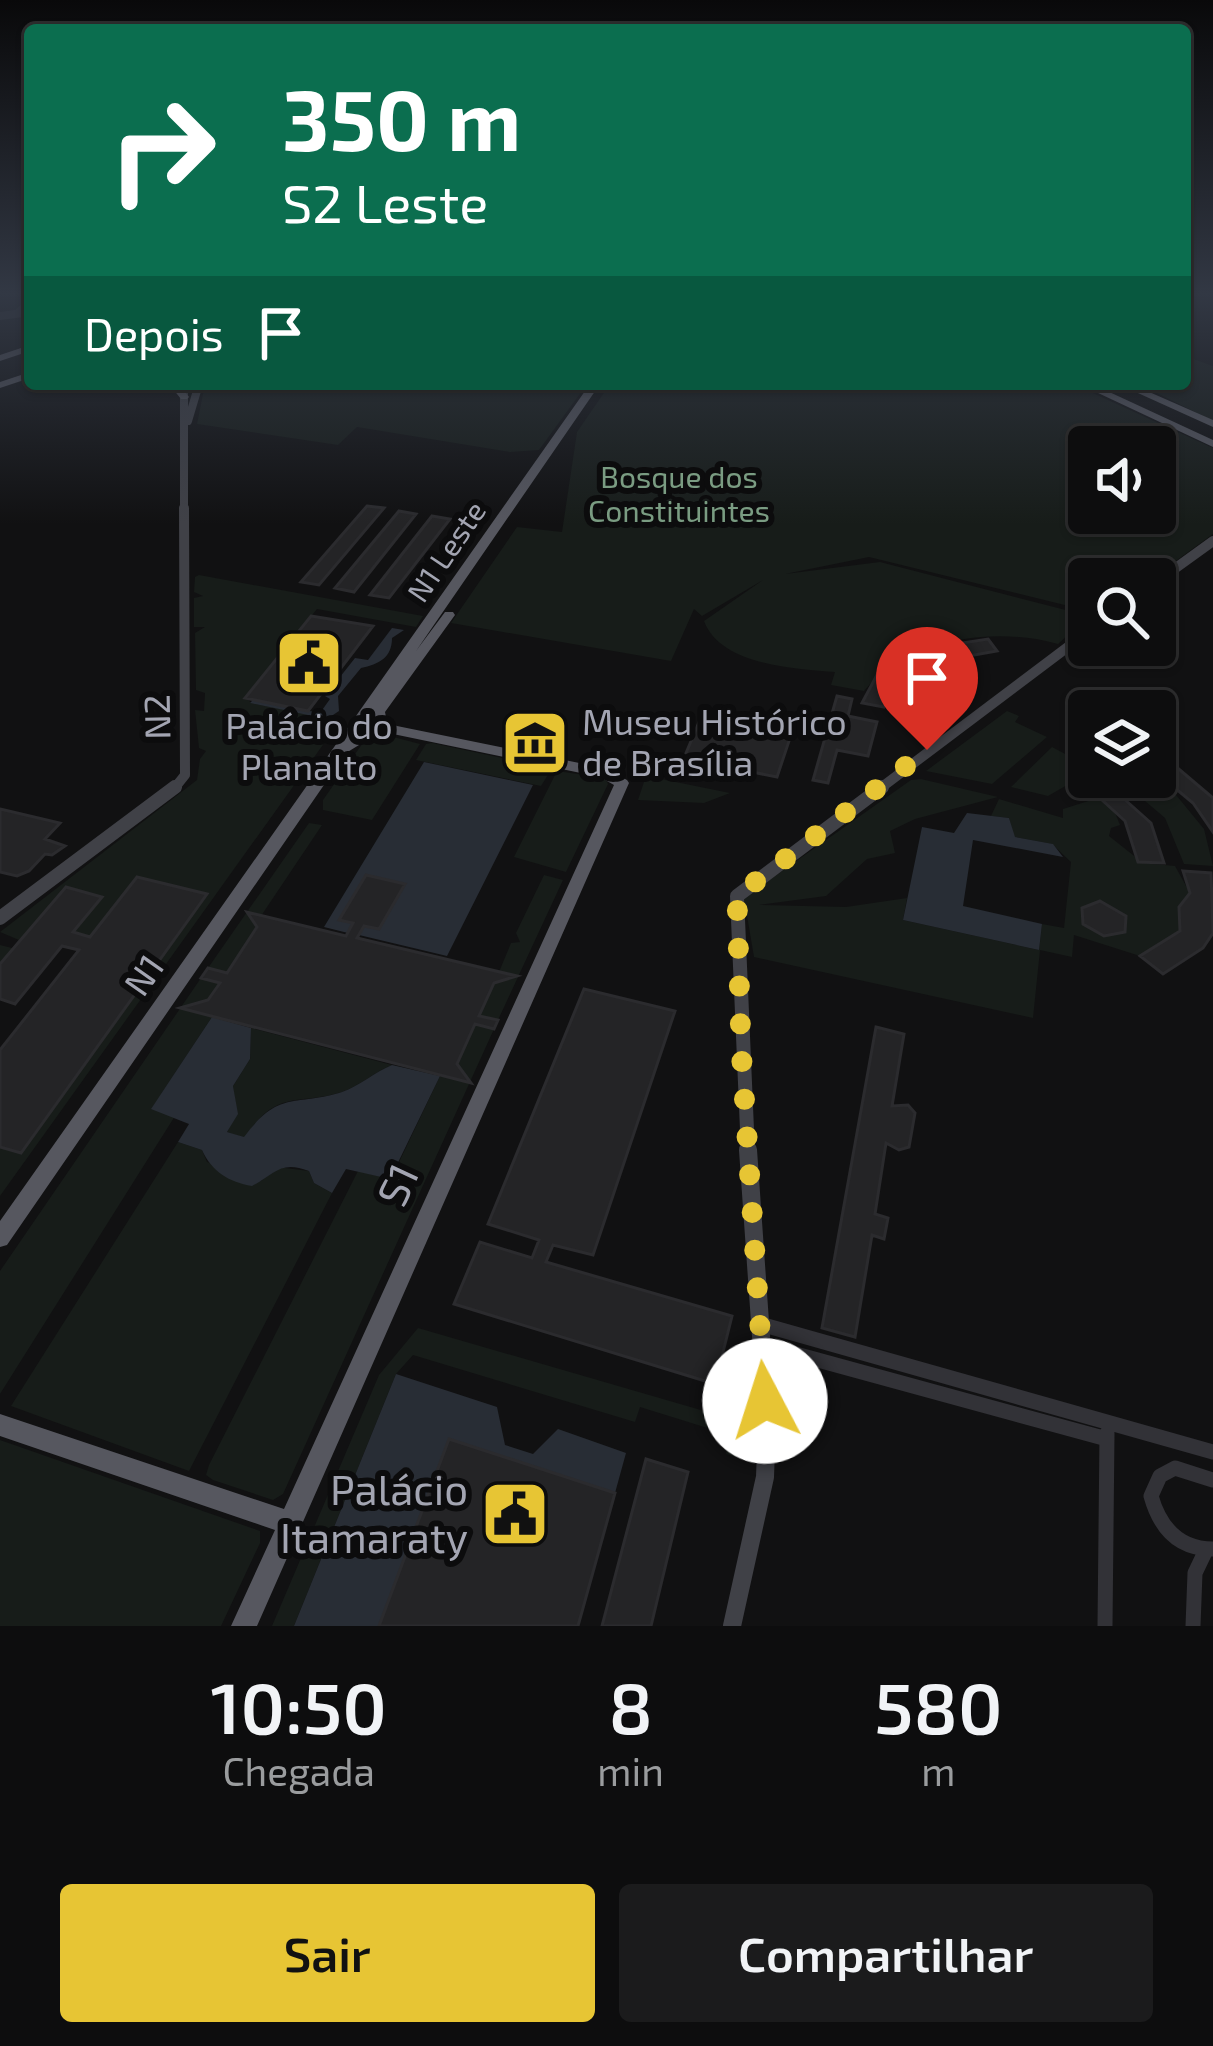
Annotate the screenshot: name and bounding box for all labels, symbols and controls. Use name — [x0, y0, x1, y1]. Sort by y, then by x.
text: 350 m — [282, 67, 521, 168]
icon: right — [84, 72, 240, 228]
text: S2 Leste — [282, 169, 488, 234]
icon: arrive — [248, 300, 314, 366]
text: Depois — [84, 306, 224, 360]
map controls — [1068, 426, 1176, 798]
button: sound — [1068, 426, 1176, 534]
park label: Bosque dos Constituintes — [588, 458, 770, 528]
street label: N1 Leste — [399, 494, 492, 608]
button: search — [1068, 558, 1176, 666]
pin — [876, 627, 978, 750]
public building icon: Palácio do Planalto — [274, 628, 344, 698]
icon: arrive — [894, 645, 960, 711]
button: layers — [1068, 690, 1176, 798]
street label: N2 — [134, 694, 177, 740]
place label: Museu Histórico de Brasília — [582, 699, 847, 783]
place label: Palácio do Planalto — [225, 703, 393, 787]
museum icon: Museu Histórico de Brasília — [500, 708, 570, 778]
street label: N1 — [114, 946, 172, 1003]
street label: S1 — [365, 1155, 427, 1213]
position arrow — [702, 1338, 828, 1464]
place label: Palácio Itamaraty — [280, 1463, 468, 1561]
public building icon: Palácio Itamaraty — [480, 1479, 550, 1549]
text: 10:50 — [211, 1662, 387, 1748]
text: 8 — [608, 1662, 653, 1748]
text: 580 — [874, 1662, 1003, 1748]
text: Chegada — [222, 1747, 375, 1794]
text: min — [597, 1747, 664, 1794]
text: m — [921, 1747, 956, 1794]
button: Sair — [60, 1884, 595, 2022]
button: Compartilhar — [619, 1884, 1153, 2022]

